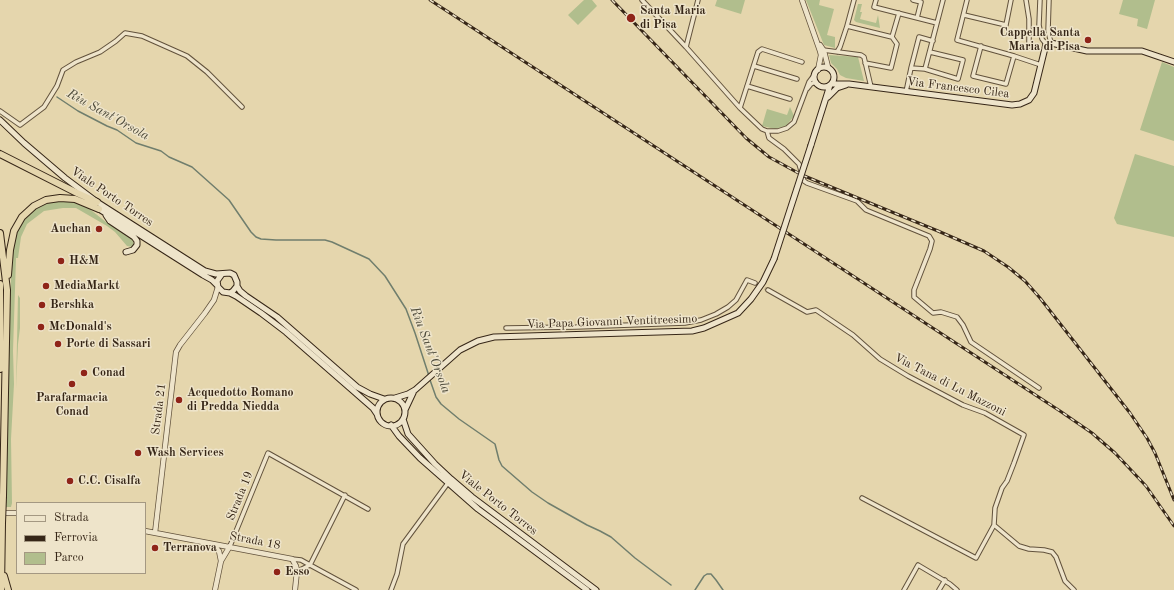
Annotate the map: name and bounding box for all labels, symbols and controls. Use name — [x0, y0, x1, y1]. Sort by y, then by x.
place label: Santa Maria di Pisa — [640, 4, 706, 32]
marker: Santa Maria di Pisa — [625, 12, 637, 24]
place label: Cappella Santa Maria di Pisa — [1000, 26, 1080, 54]
marker: Cappella Santa Maria di Pisa — [1083, 35, 1093, 45]
street label: Via Francesco Cilea — [906, 75, 1010, 101]
water label: Riu Sant'Orsola — [64, 86, 152, 144]
street label: Viale Porto Torres — [68, 164, 156, 230]
place label: Auchan — [50, 222, 91, 236]
marker: Auchan — [94, 224, 104, 234]
place label: H&M — [69, 254, 99, 268]
marker: H&M — [56, 256, 66, 266]
place label: MediaMarkt — [54, 279, 120, 293]
marker: MediaMarkt — [41, 281, 51, 291]
place label: Bershka — [50, 298, 94, 312]
marker: Bershka — [37, 300, 47, 310]
water label: Riu Sant'Orsola — [406, 304, 454, 396]
street label: Via Papa Giovanni Ventitreesimo — [526, 312, 698, 332]
place label: McDonald's — [49, 320, 112, 334]
marker: McDonald's — [36, 322, 46, 332]
place label: Porte di Sassari — [66, 337, 151, 351]
marker: Porte di Sassari — [53, 339, 63, 349]
street label: Via Tana di Lu Mazzoni — [892, 350, 1008, 420]
place label: Conad — [92, 366, 125, 380]
marker: Conad — [79, 368, 89, 378]
marker: Parafarmacia Conad — [67, 379, 77, 389]
street label: Strada 21 — [149, 382, 169, 436]
place label: Acquedotto Romano di Predda Niedda — [187, 386, 294, 414]
place label: Parafarmacia Conad — [36, 391, 108, 419]
marker: Acquedotto Romano di Predda Niedda — [174, 395, 184, 405]
place label: Wash Services — [146, 446, 224, 460]
marker: Wash Services — [133, 448, 143, 458]
street label: Viale Porto Torres — [456, 468, 540, 538]
street label: Strada 19 — [224, 469, 256, 523]
place label: C.C. Cisalfa — [78, 474, 141, 488]
marker: C.C. Cisalfa — [65, 476, 75, 486]
legend — [16, 502, 146, 574]
text: Strada — [54, 512, 89, 524]
street label: Strada 18 — [228, 529, 282, 553]
text: Ferrovia — [54, 532, 98, 544]
place label: Terranova — [163, 541, 217, 555]
marker: Terranova — [150, 543, 160, 553]
text: Parco — [54, 552, 84, 564]
place label: Esso — [285, 565, 310, 579]
marker: Esso — [272, 567, 282, 577]

